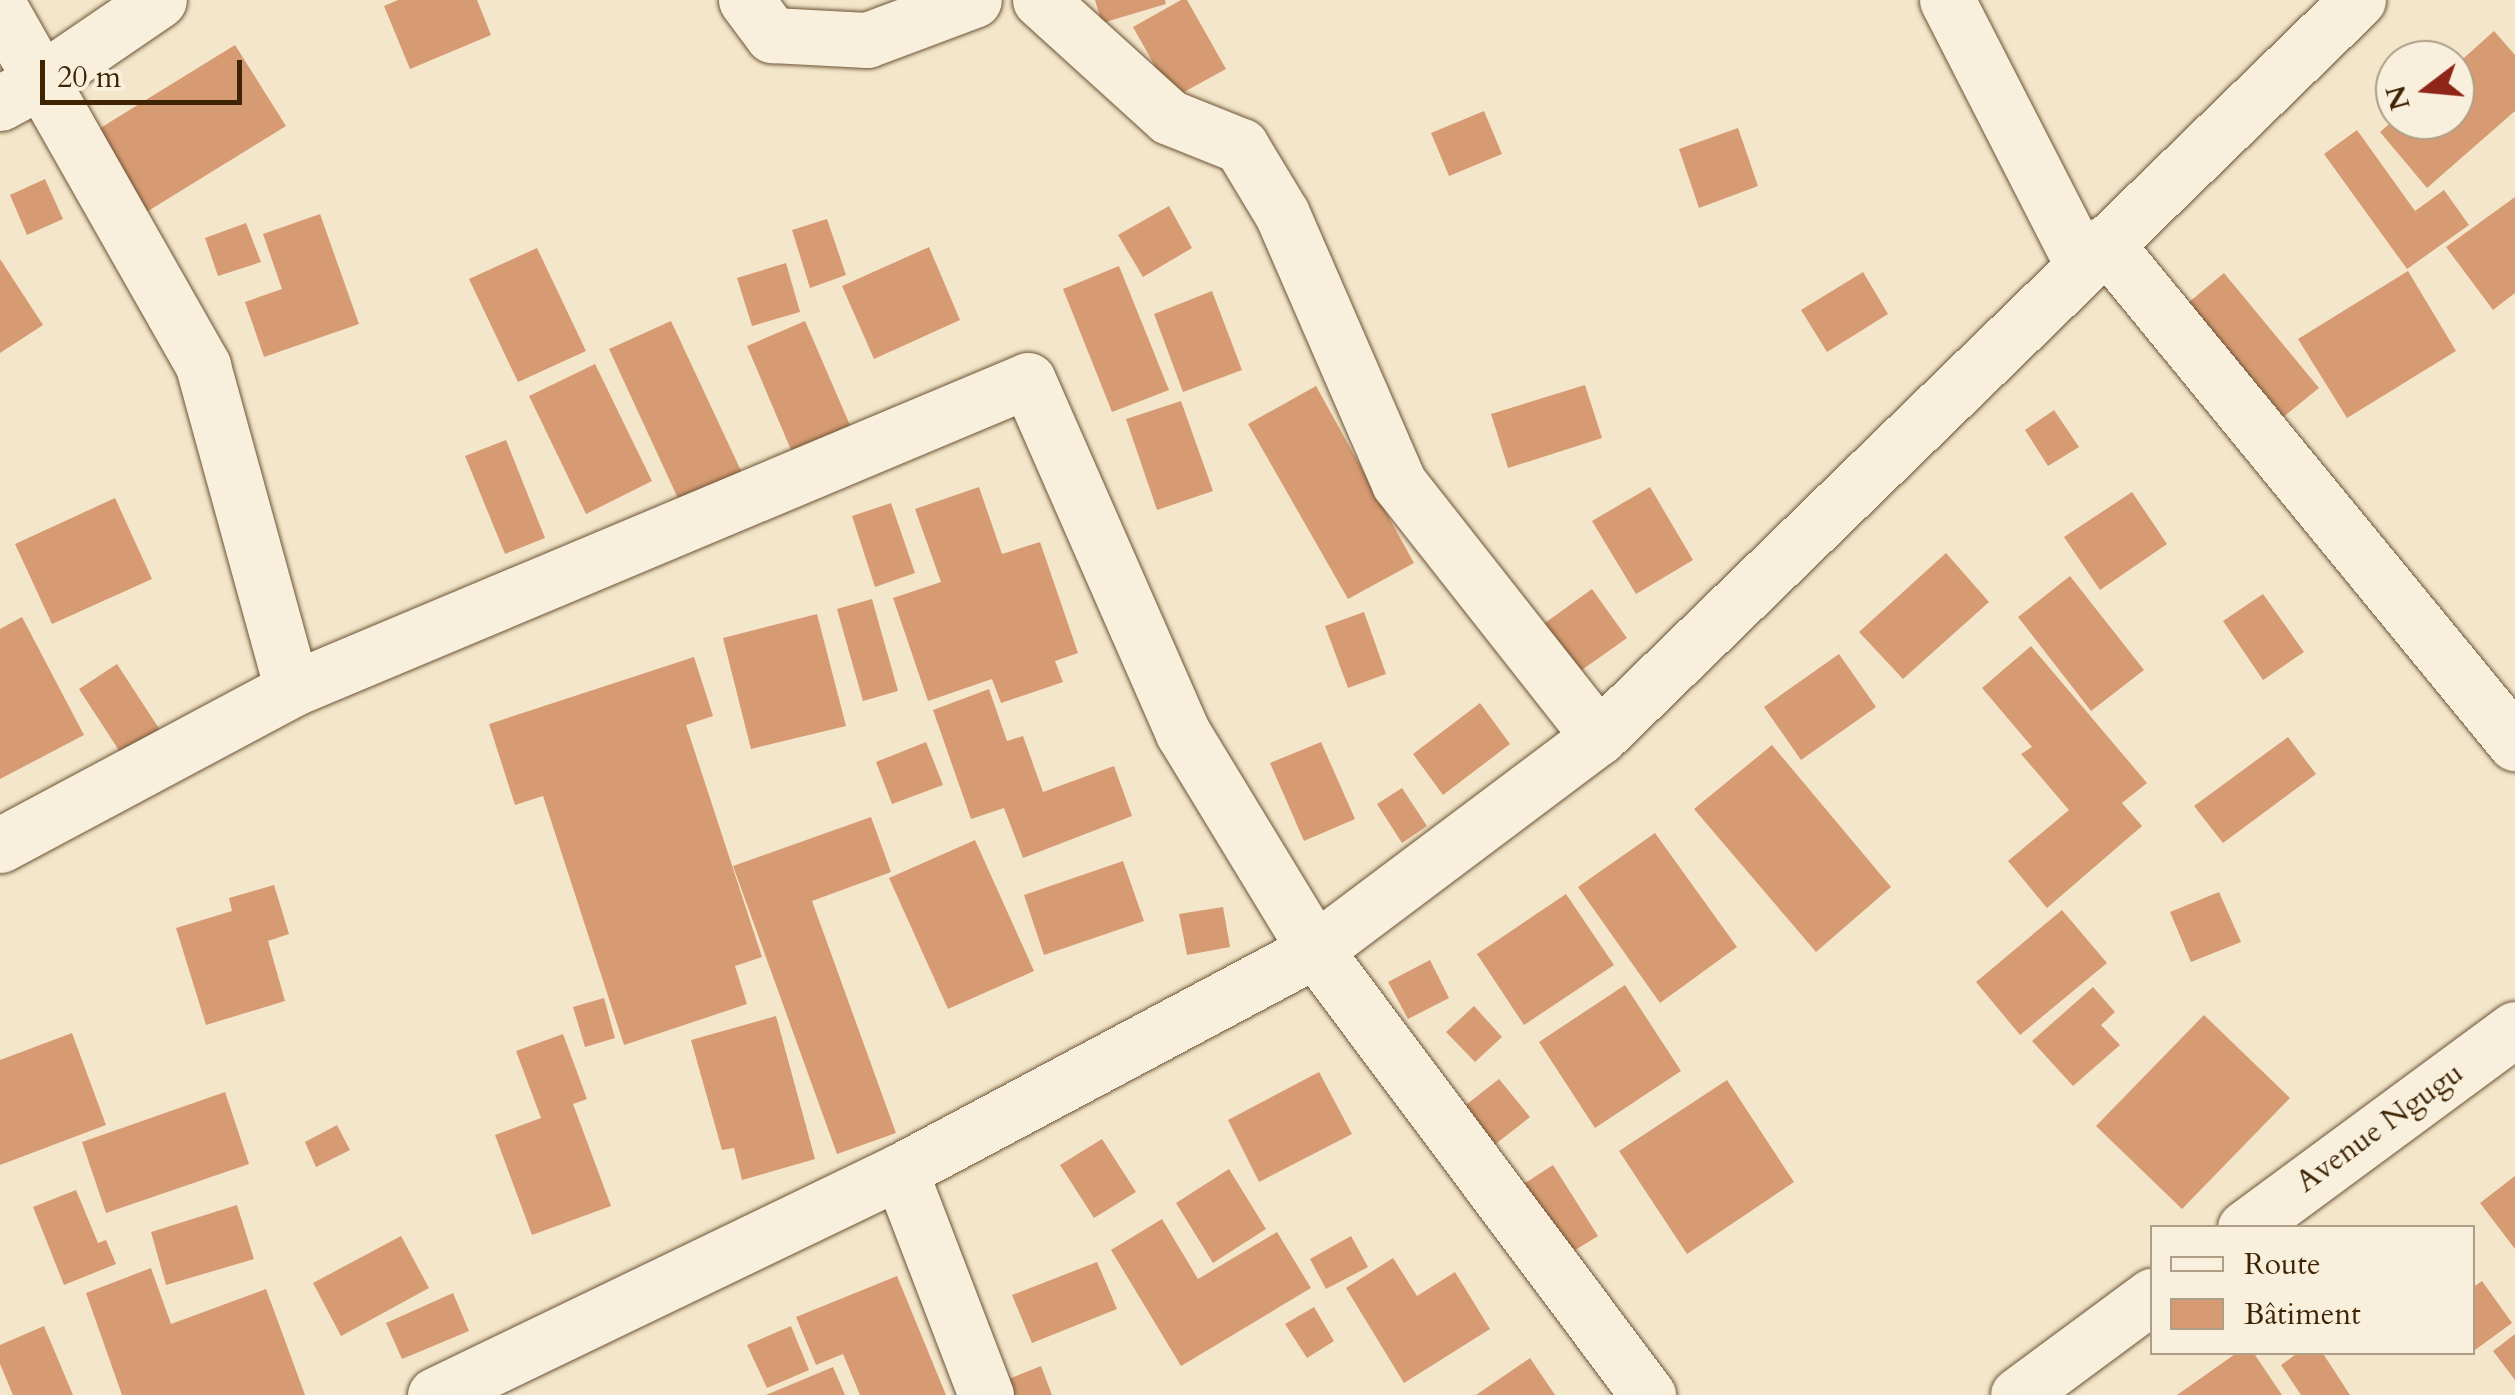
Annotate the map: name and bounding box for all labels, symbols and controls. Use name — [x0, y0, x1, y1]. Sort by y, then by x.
scale bar — [45, 40, 248, 102]
north arrow — [2375, 40, 2475, 140]
text: 20 m — [57, 57, 121, 98]
text: N — [2376, 81, 2420, 115]
street label: Avenue Ngugu — [2290, 1055, 2470, 1201]
legend — [2150, 1225, 2475, 1355]
text: Route — [2244, 1244, 2321, 1285]
text: Bâtiment — [2244, 1294, 2361, 1335]

